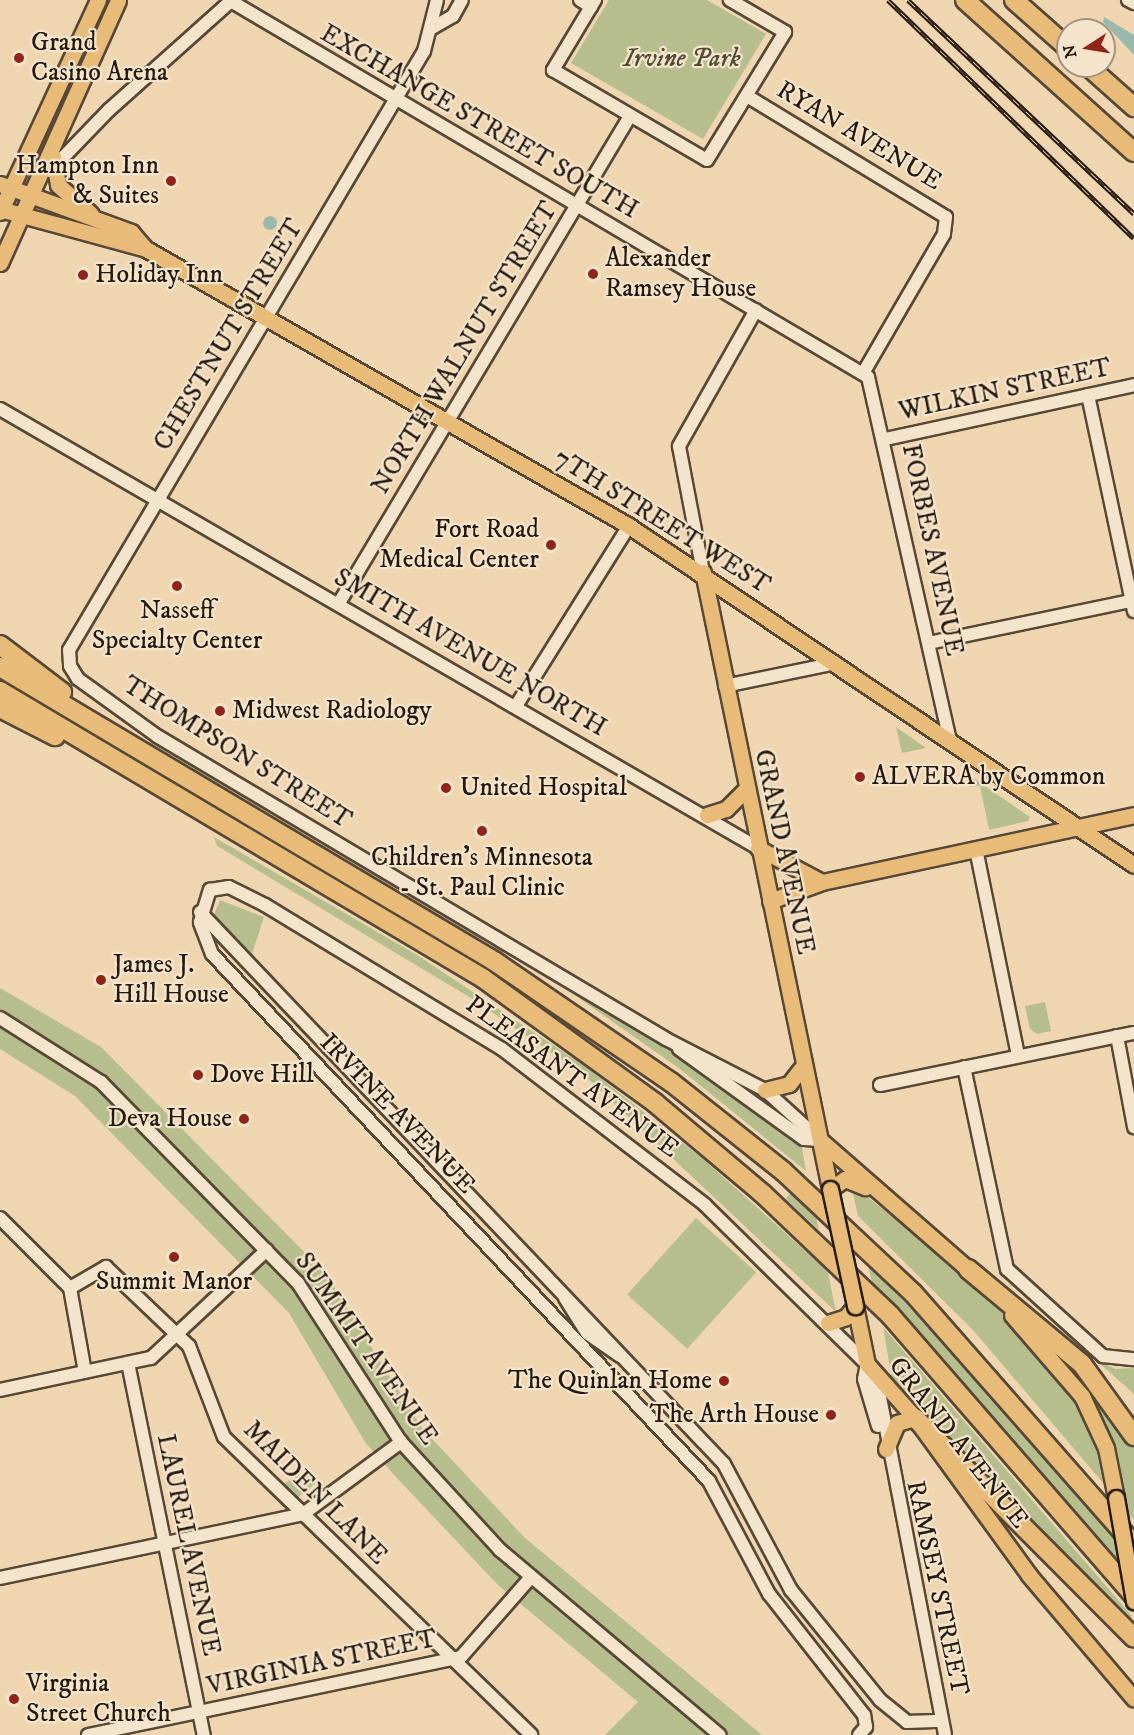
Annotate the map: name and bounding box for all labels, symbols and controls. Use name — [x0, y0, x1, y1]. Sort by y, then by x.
street label: EXCHANGE STREET SOUTH — [314, 18, 644, 226]
north arrow — [1056, 18, 1116, 78]
place label: Grand Casino Arena — [31, 27, 168, 88]
park label: Irvine Park — [623, 43, 741, 75]
text: N — [1059, 43, 1081, 60]
marker: Grand Casino Arena — [12, 51, 26, 65]
street label: RYAN AVENUE — [771, 75, 947, 197]
place label: Hampton Inn & Suites — [16, 150, 159, 212]
marker: Hampton Inn & Suites — [164, 174, 178, 188]
street label: NORTH WALNUT STREET — [365, 196, 565, 500]
street label: CHESTNUT STREET — [147, 213, 311, 457]
place label: Alexander Ramsey House — [605, 243, 756, 304]
place label: Holiday Inn — [95, 259, 223, 291]
marker: Alexander Ramsey House — [586, 267, 600, 281]
marker: Holiday Inn — [76, 268, 90, 282]
street label: WILKIN STREET — [896, 352, 1114, 428]
street label: FORBES AVENUE — [894, 441, 970, 659]
street label: 7TH STREET WEST — [548, 443, 776, 601]
place label: Fort Road Medical Center — [379, 514, 539, 576]
marker: Fort Road Medical Center — [544, 538, 558, 552]
street label: SMITH AVENUE NORTH — [328, 562, 612, 744]
marker: Nasseff Specialty Center — [170, 579, 184, 593]
place label: Nasseff Specialty Center — [92, 595, 262, 656]
street label: THOMPSON STREET — [117, 670, 357, 836]
place label: Midwest Radiology — [232, 695, 431, 727]
marker: Midwest Radiology — [213, 704, 227, 718]
street label: GRAND AVENUE — [747, 747, 821, 957]
place label: ALVERA by Common — [872, 761, 1105, 793]
marker: ALVERA by Common — [853, 770, 867, 784]
place label: United Hospital — [460, 772, 627, 804]
marker: United Hospital — [437, 779, 455, 797]
marker: Children's Minnesota - St. Paul Clinic — [473, 822, 491, 840]
place label: Children's Minnesota - St. Paul Clinic — [371, 842, 593, 904]
place label: James J. Hill House — [113, 949, 229, 1011]
marker: James J. Hill House — [94, 973, 108, 987]
street label: PLEASANT AVENUE — [459, 989, 685, 1165]
street label: IRVINE AVENUE — [313, 1027, 481, 1201]
place label: Dove Hill — [210, 1059, 314, 1091]
marker: Dove Hill — [191, 1068, 205, 1082]
place label: Deva House — [108, 1103, 232, 1135]
marker: Deva House — [237, 1112, 251, 1126]
street label: SUMMIT AVENUE — [288, 1247, 444, 1451]
marker: Summit Manor — [167, 1250, 181, 1264]
place label: Summit Manor — [96, 1266, 252, 1298]
street label: GRAND AVENUE — [881, 1351, 1035, 1535]
place label: The Quinlan Home — [508, 1365, 712, 1397]
marker: The Quinlan Home — [717, 1374, 731, 1388]
place label: The Arth House — [650, 1399, 819, 1431]
marker: The Arth House — [824, 1408, 838, 1422]
street label: MAIDEN LANE — [236, 1414, 394, 1572]
street label: LAUREL AVENUE — [149, 1431, 227, 1659]
street label: RAMSEY STREET — [899, 1478, 975, 1698]
street label: VIRGINIA STREET — [204, 1623, 440, 1703]
place label: Virginia Street Church — [26, 1668, 171, 1730]
marker: Virginia Street Church — [7, 1692, 21, 1706]

